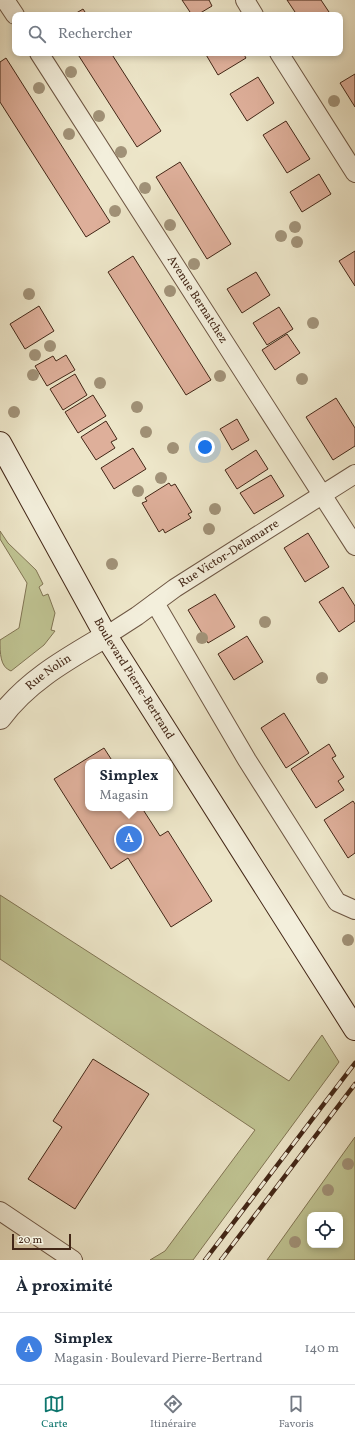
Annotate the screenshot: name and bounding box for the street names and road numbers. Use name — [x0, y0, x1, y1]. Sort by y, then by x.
street label: Avenue Bernatchez — [163, 253, 231, 346]
street label: Rue Victor-Delamarre — [176, 516, 283, 592]
street label: Boulevard Pierre-Bertrand — [90, 615, 178, 743]
street label: Rue Nolin — [22, 651, 74, 694]

